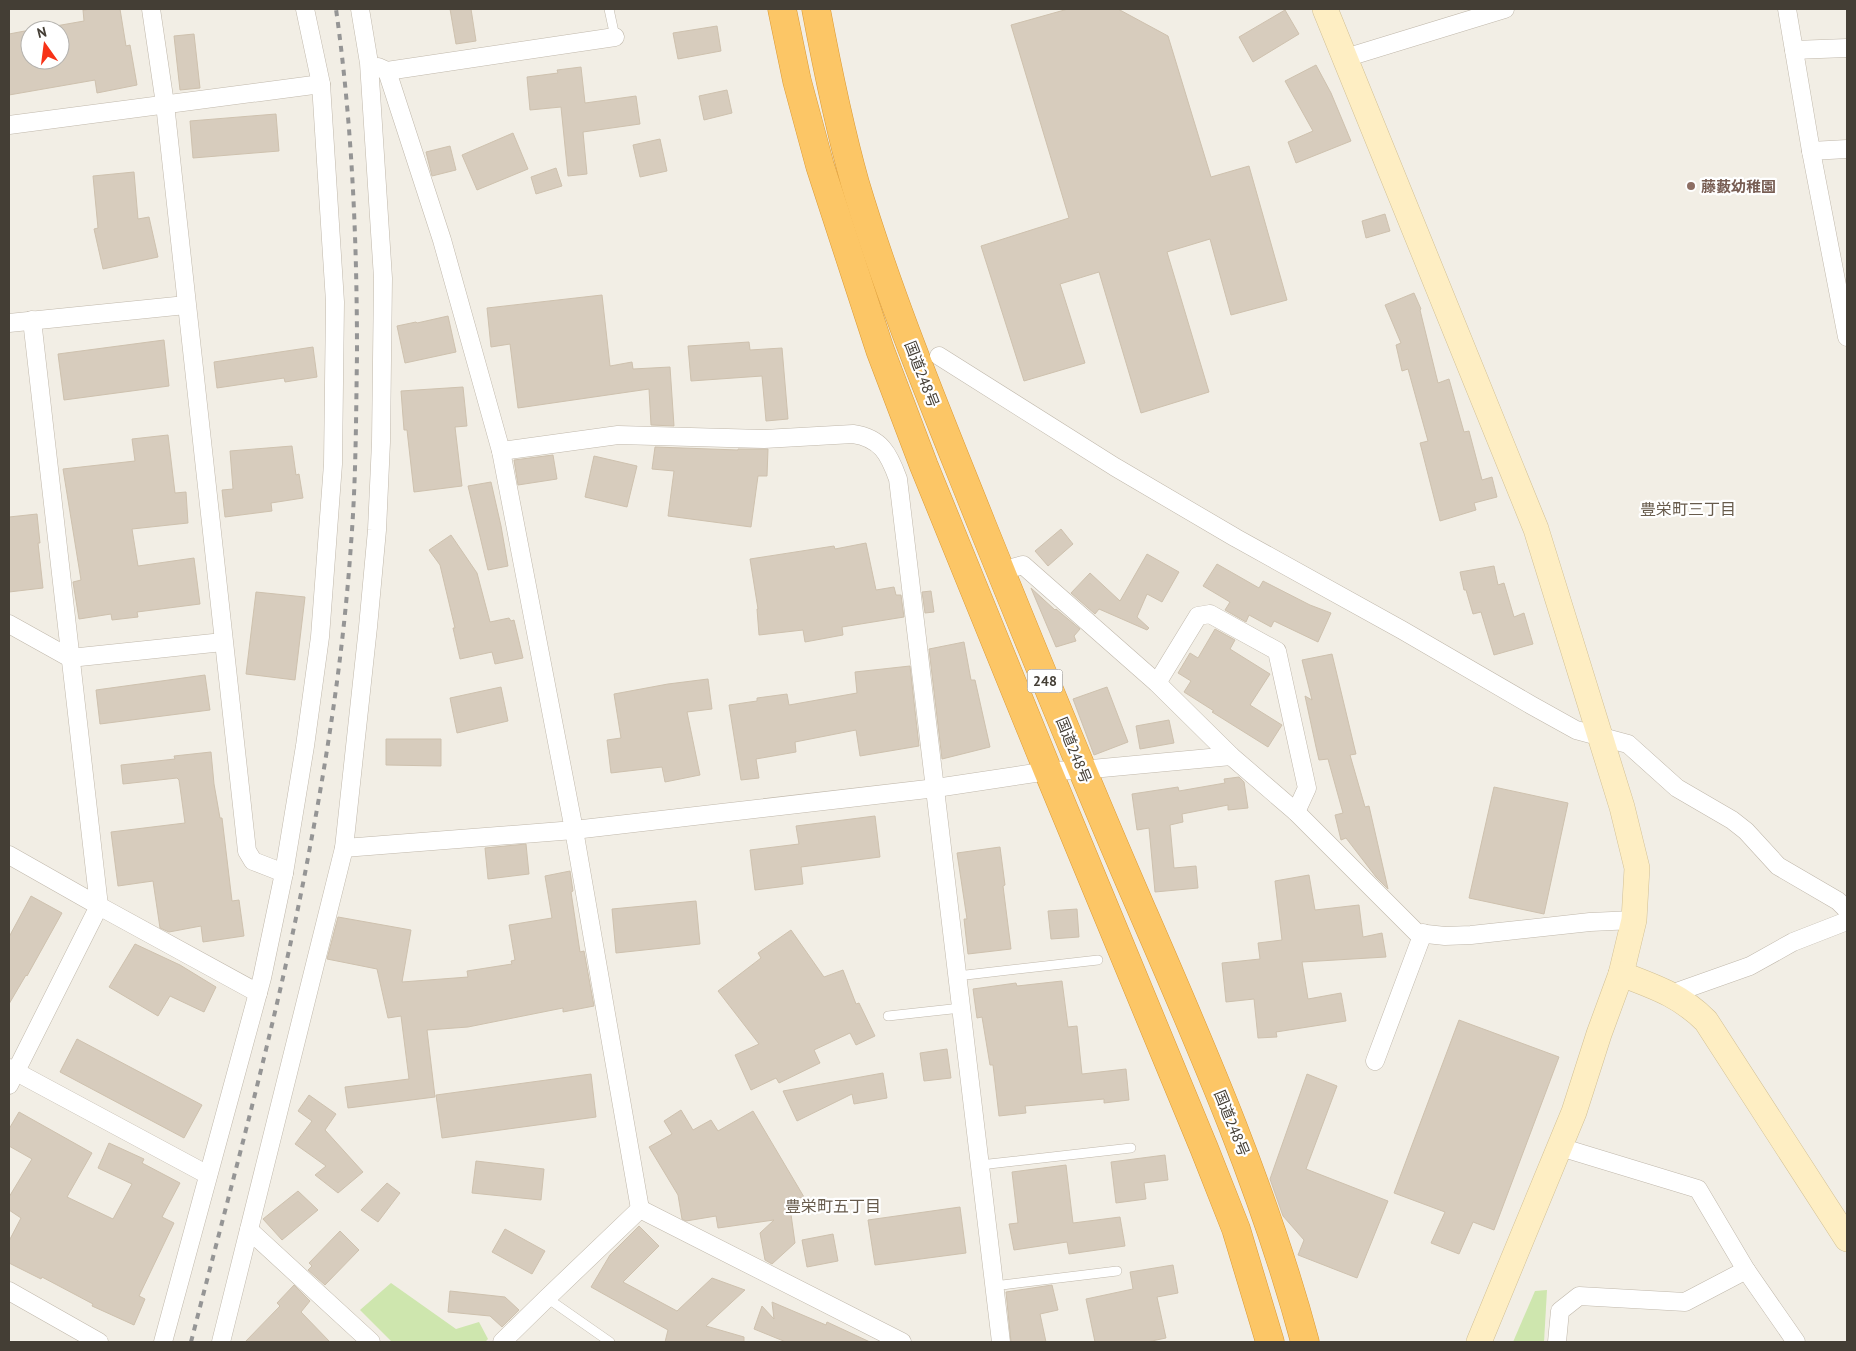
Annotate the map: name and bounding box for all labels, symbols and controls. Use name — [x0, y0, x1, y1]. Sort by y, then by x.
north arrow — [20, 20, 70, 70]
text: N — [35, 23, 48, 42]
place label: 藤藪幼稚園 — [1701, 177, 1776, 196]
marker: 藤藪幼稚園 — [1685, 180, 1697, 192]
street label: 国道248号 — [901, 338, 943, 410]
district label: 豊栄町三丁目 — [1640, 499, 1736, 519]
road number: 248 — [1028, 669, 1062, 692]
street label: 国道248号 — [1052, 714, 1096, 786]
street label: 国道248号 — [1210, 1087, 1254, 1159]
district label: 豊栄町五丁目 — [785, 1196, 881, 1216]

